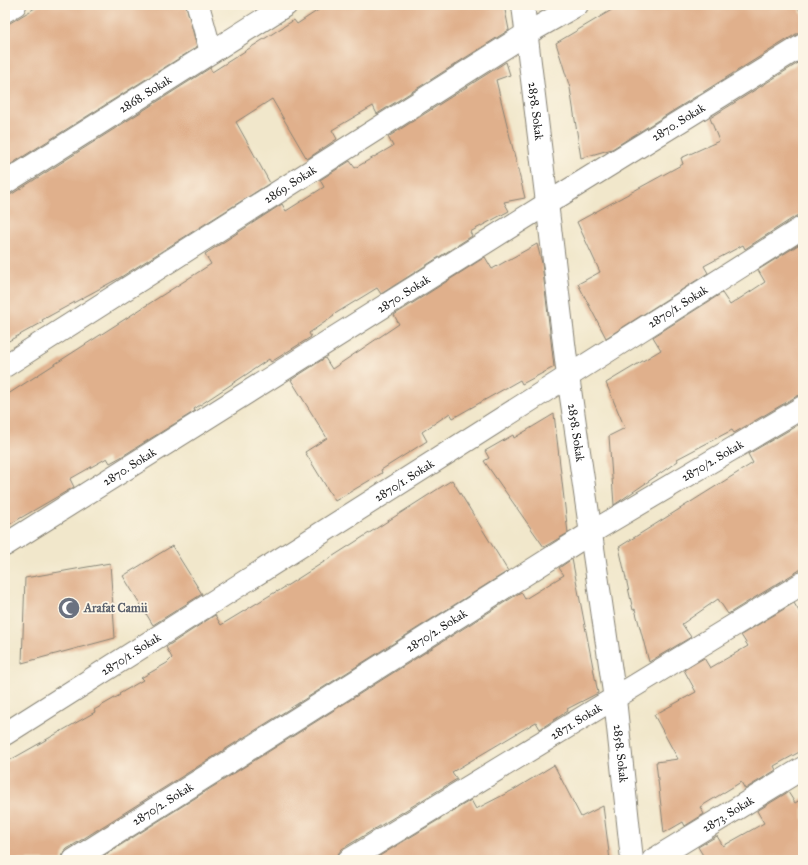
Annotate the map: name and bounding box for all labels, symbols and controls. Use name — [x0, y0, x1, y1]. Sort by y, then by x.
street label: 2868. Sokak — [116, 72, 174, 116]
street label: 2858. Sokak — [525, 81, 546, 142]
street label: 2870. Sokak — [649, 100, 708, 144]
street label: 2869. Sokak — [261, 162, 319, 206]
street label: 2870. Sokak — [374, 272, 433, 316]
street label: 2870/1. Sokak — [645, 282, 711, 331]
street label: 2858. Sokak — [565, 403, 587, 463]
street label: 2870/2. Sokak — [679, 437, 746, 484]
street label: 2870. Sokak — [100, 445, 159, 489]
street label: 2870/1. Sokak — [372, 456, 437, 504]
mosque icon: Arafat Camii — [56, 595, 82, 621]
place label: Arafat Camii — [83, 601, 148, 615]
street label: 2870/2. Sokak — [403, 606, 470, 655]
street label: 2870/1. Sokak — [98, 630, 164, 678]
street label: 2871. Sokak — [548, 700, 605, 742]
street label: 2858. Sokak — [611, 724, 631, 784]
street label: 2870/2. Sokak — [130, 779, 196, 828]
street label: 2873. Sokak — [700, 793, 757, 835]

